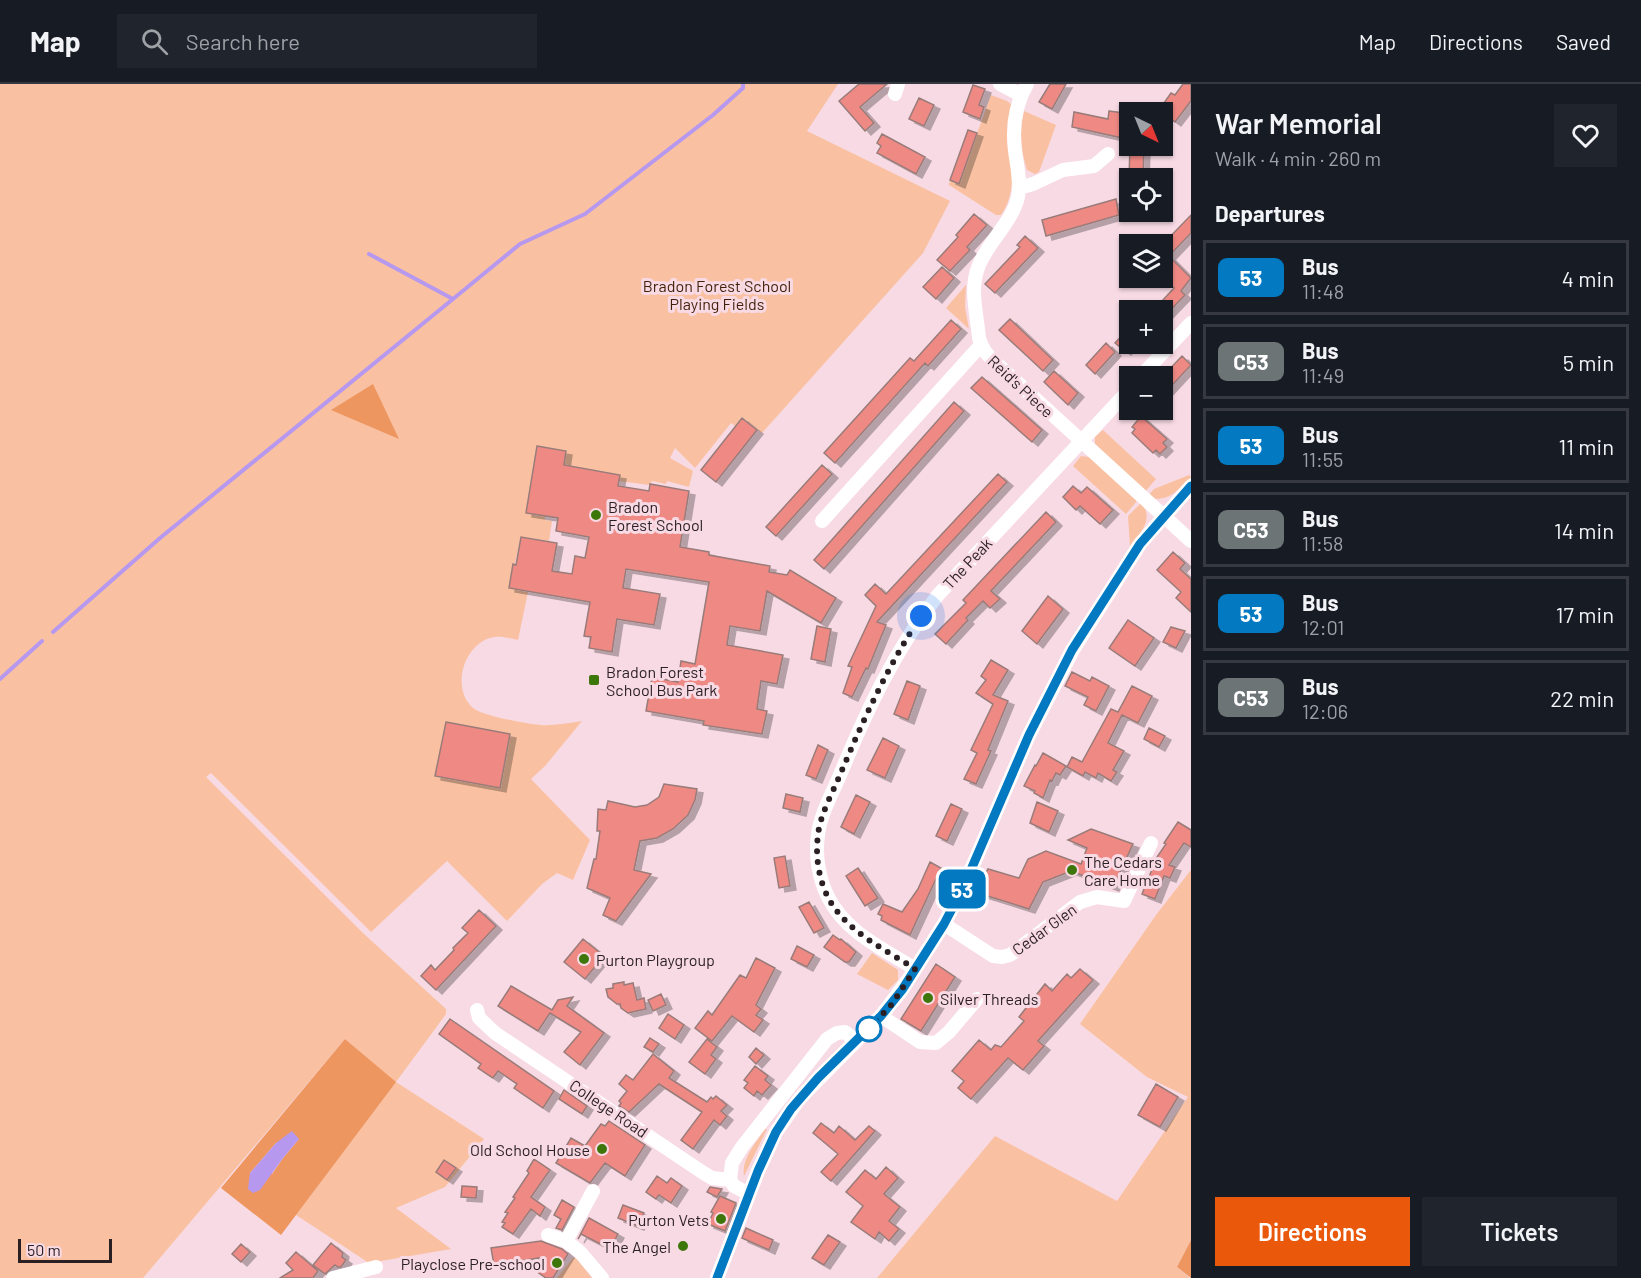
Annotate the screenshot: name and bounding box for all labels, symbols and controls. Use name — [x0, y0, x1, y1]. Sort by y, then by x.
search box — [117, 14, 537, 68]
text: Map — [30, 24, 81, 58]
icon: search — [138, 25, 171, 58]
text: Search here — [186, 28, 300, 54]
text: Map — [1359, 29, 1396, 54]
text: Directions — [1429, 29, 1523, 54]
text: Saved — [1556, 29, 1611, 54]
north arrow — [1119, 102, 1173, 156]
map controls — [1119, 102, 1173, 420]
button: heart — [1554, 104, 1617, 167]
text: War Memorial — [1215, 106, 1382, 140]
text: Walk · 4 min · 260 m — [1215, 146, 1381, 170]
button: locate — [1119, 168, 1173, 222]
text: Departures — [1215, 200, 1325, 226]
button: layers — [1119, 234, 1173, 288]
text: Bus — [1302, 253, 1339, 279]
text: 53 — [1240, 265, 1262, 290]
text: 4 min — [1562, 265, 1614, 291]
park label: Bradon Forest School Playing Fields — [643, 276, 791, 313]
text: 11:48 — [1302, 279, 1344, 303]
button: + — [1119, 300, 1173, 354]
text: Bus — [1302, 337, 1339, 363]
text: C53 — [1233, 349, 1269, 374]
text: 5 min — [1563, 349, 1614, 375]
street label: Reid's Piece — [984, 351, 1058, 421]
text: 11:49 — [1302, 363, 1344, 387]
button: − — [1119, 366, 1173, 420]
text: Bus — [1302, 421, 1339, 447]
text: 53 — [1240, 433, 1262, 458]
text: 11 min — [1558, 433, 1614, 459]
text: 11:55 — [1302, 447, 1343, 471]
place label: Bradon Forest School — [608, 497, 703, 534]
text: Bus — [1302, 505, 1339, 531]
marker: Bradon Forest School — [589, 508, 603, 522]
text: C53 — [1233, 517, 1269, 542]
text: 14 min — [1554, 517, 1614, 543]
text: 11:58 — [1302, 531, 1344, 555]
street label: The Peak — [939, 533, 995, 593]
text: Bus — [1302, 589, 1339, 615]
your location — [906, 601, 936, 631]
text: 53 — [1240, 601, 1262, 626]
text: 17 min — [1556, 601, 1614, 627]
text: 12:01 — [1302, 615, 1344, 639]
place label: Bradon Forest School Bus Park — [606, 662, 717, 699]
marker: Bradon Forest School Bus Park — [587, 673, 601, 687]
text: Bus — [1302, 673, 1339, 699]
text: C53 — [1233, 685, 1269, 710]
text: 22 min — [1550, 685, 1614, 711]
text: 12:06 — [1302, 699, 1348, 723]
place label: The Cedars Care Home — [1084, 852, 1162, 889]
marker: The Cedars Care Home — [1065, 863, 1079, 877]
line badge: 53 — [935, 870, 989, 908]
text: 53 — [951, 877, 973, 902]
street label: Cedar Glen — [1008, 899, 1080, 959]
place label: Purton Playgroup — [596, 950, 715, 969]
marker: Purton Playgroup — [577, 952, 591, 966]
place label: Silver Threads — [940, 989, 1039, 1008]
marker: Silver Threads — [921, 991, 935, 1005]
unlabelled marker — [856, 1016, 882, 1042]
street label: College Road — [566, 1075, 652, 1141]
place label: Old School House — [470, 1140, 590, 1159]
marker: Old School House — [595, 1142, 609, 1156]
button: Directions — [1215, 1197, 1410, 1266]
button: Tickets — [1422, 1197, 1617, 1266]
place label: Purton Vets — [628, 1210, 709, 1229]
marker: Purton Vets — [714, 1212, 728, 1226]
scale bar — [18, 1236, 112, 1264]
place label: The Angel — [603, 1237, 671, 1256]
marker: The Angel — [676, 1239, 690, 1253]
text: 50 m — [27, 1240, 61, 1259]
place label: Playclose Pre-school — [401, 1254, 545, 1273]
marker: Playclose Pre-school — [550, 1256, 564, 1270]

